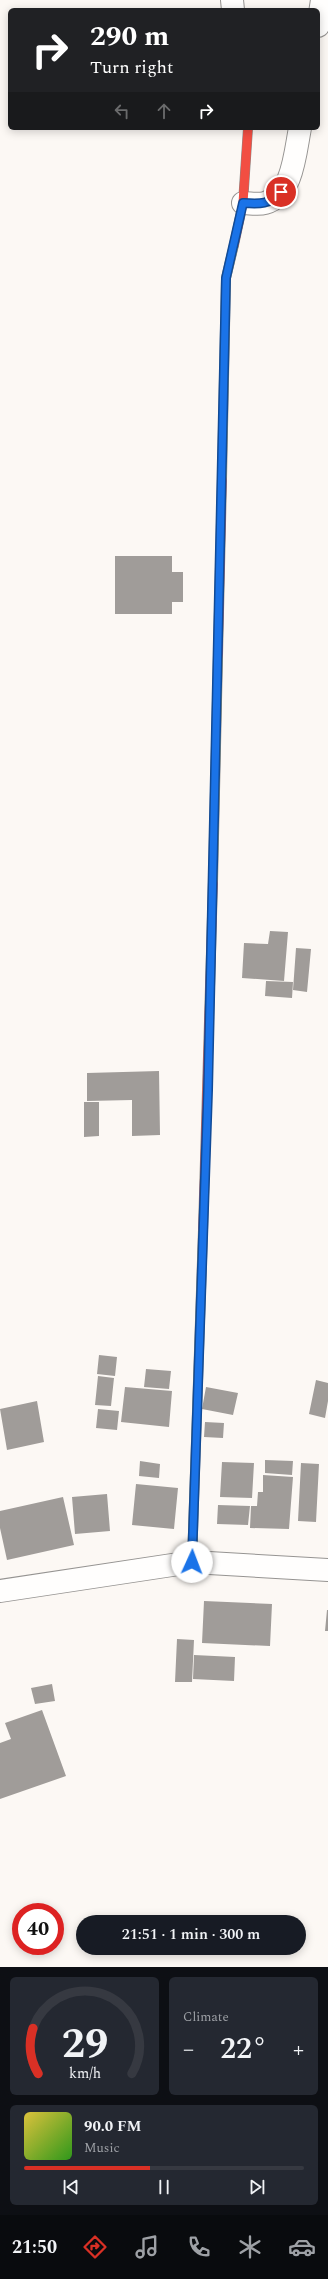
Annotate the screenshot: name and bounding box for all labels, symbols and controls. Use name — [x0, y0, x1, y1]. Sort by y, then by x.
text: 290 m — [90, 15, 169, 58]
icon: right — [24, 24, 76, 76]
text: Turn right — [90, 54, 173, 81]
icon: left — [111, 100, 133, 122]
icon: ahead — [153, 100, 175, 122]
icon: right — [195, 100, 217, 122]
pin — [264, 175, 298, 209]
icon: arrive — [270, 181, 292, 203]
position arrow — [171, 1541, 213, 1583]
speed limit sign: 40 — [12, 1903, 64, 1955]
text: 21:51 · 1 min · 300 m — [122, 1923, 260, 1946]
text: Climate — [183, 2007, 229, 2027]
text: 29 — [61, 2013, 108, 2076]
text: 22° — [220, 2026, 267, 2072]
text: − — [183, 2033, 194, 2066]
text: + — [293, 2033, 304, 2066]
text: km/h — [68, 2063, 101, 2085]
text: 90.0 FM — [84, 2115, 141, 2138]
text: Music — [84, 2138, 120, 2158]
icon: previous — [60, 2176, 82, 2198]
icon: pause — [153, 2176, 175, 2198]
icon: next — [246, 2176, 268, 2198]
icon: directions — [81, 2233, 109, 2261]
icon: music — [133, 2233, 161, 2261]
icon: phone — [185, 2233, 213, 2261]
icon: climate — [236, 2233, 264, 2261]
icon: car — [288, 2233, 316, 2261]
text: 21:50 — [12, 2234, 57, 2261]

